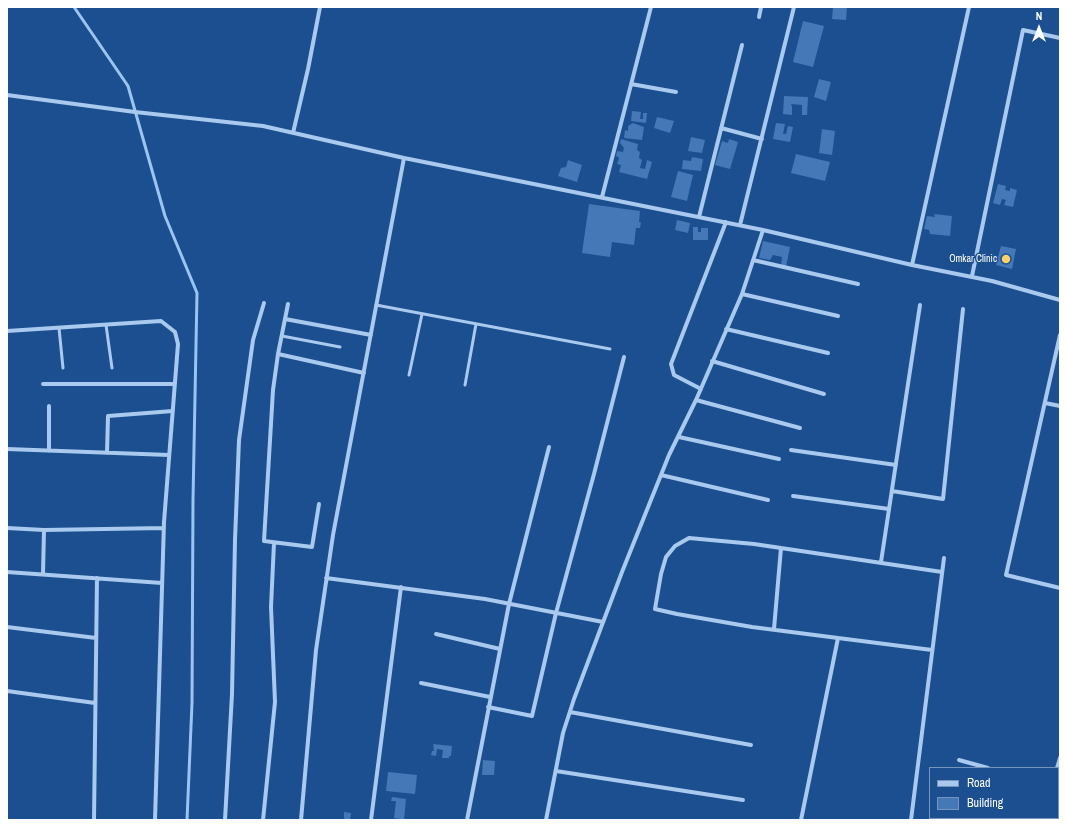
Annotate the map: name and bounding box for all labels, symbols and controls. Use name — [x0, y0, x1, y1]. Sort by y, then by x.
north arrow — [1019, 8, 1059, 48]
text: N — [1036, 9, 1042, 23]
place label: Omkar Clinic — [949, 253, 997, 265]
marker: Omkar Clinic — [1000, 253, 1012, 265]
legend — [929, 767, 1059, 819]
text: Road — [967, 775, 991, 791]
text: Building — [967, 795, 1003, 811]

